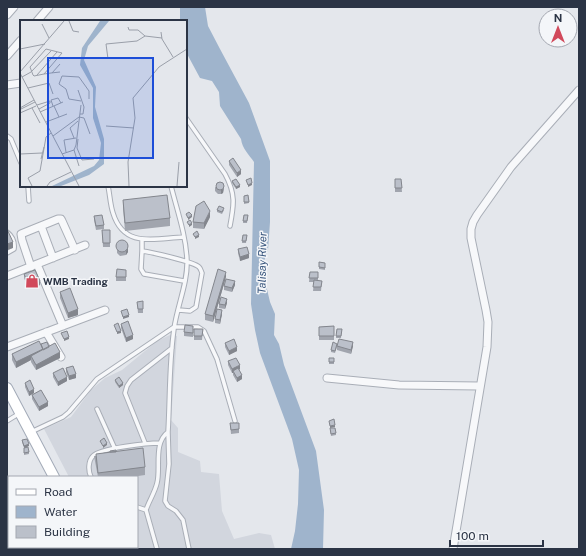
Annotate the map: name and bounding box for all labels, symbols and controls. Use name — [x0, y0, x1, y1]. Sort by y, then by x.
north arrow — [538, 8, 578, 48]
text: N — [554, 12, 562, 24]
inset map — [20, 20, 187, 187]
water label: Talisay River — [255, 231, 269, 294]
shop icon: WMB Trading — [24, 273, 40, 289]
place label: WMB Trading — [43, 275, 108, 287]
legend — [8, 476, 138, 548]
text: Road — [44, 485, 72, 499]
text: Water — [44, 505, 78, 519]
scale bar — [450, 522, 543, 548]
text: Building — [44, 525, 90, 539]
text: 100 m — [456, 529, 489, 543]

